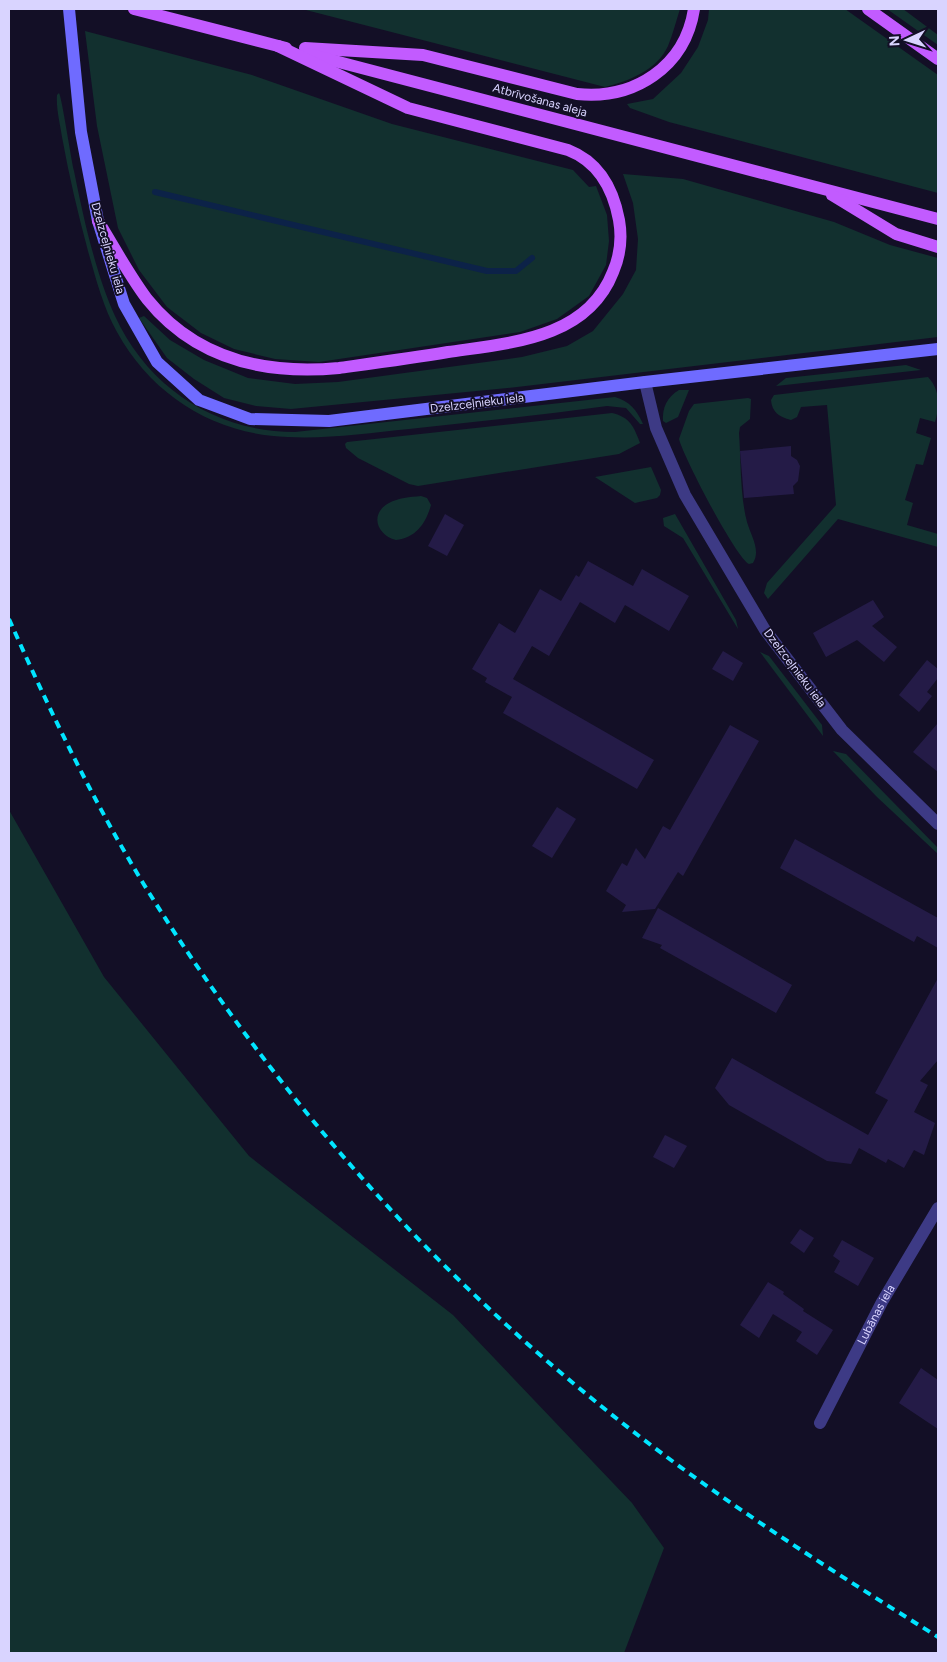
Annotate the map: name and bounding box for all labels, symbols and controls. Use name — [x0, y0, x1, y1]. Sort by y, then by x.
north arrow — [882, 15, 932, 65]
text: N — [886, 35, 903, 47]
street label: Atbrīvošanas aleja — [491, 81, 589, 119]
street label: Dzelzceļnieku iela — [88, 201, 128, 295]
street label: Dzelzceļnieku iela — [429, 390, 525, 416]
street label: Dzelzceļnieku iela — [761, 626, 829, 710]
street label: Lubānas iela — [854, 1282, 898, 1347]

